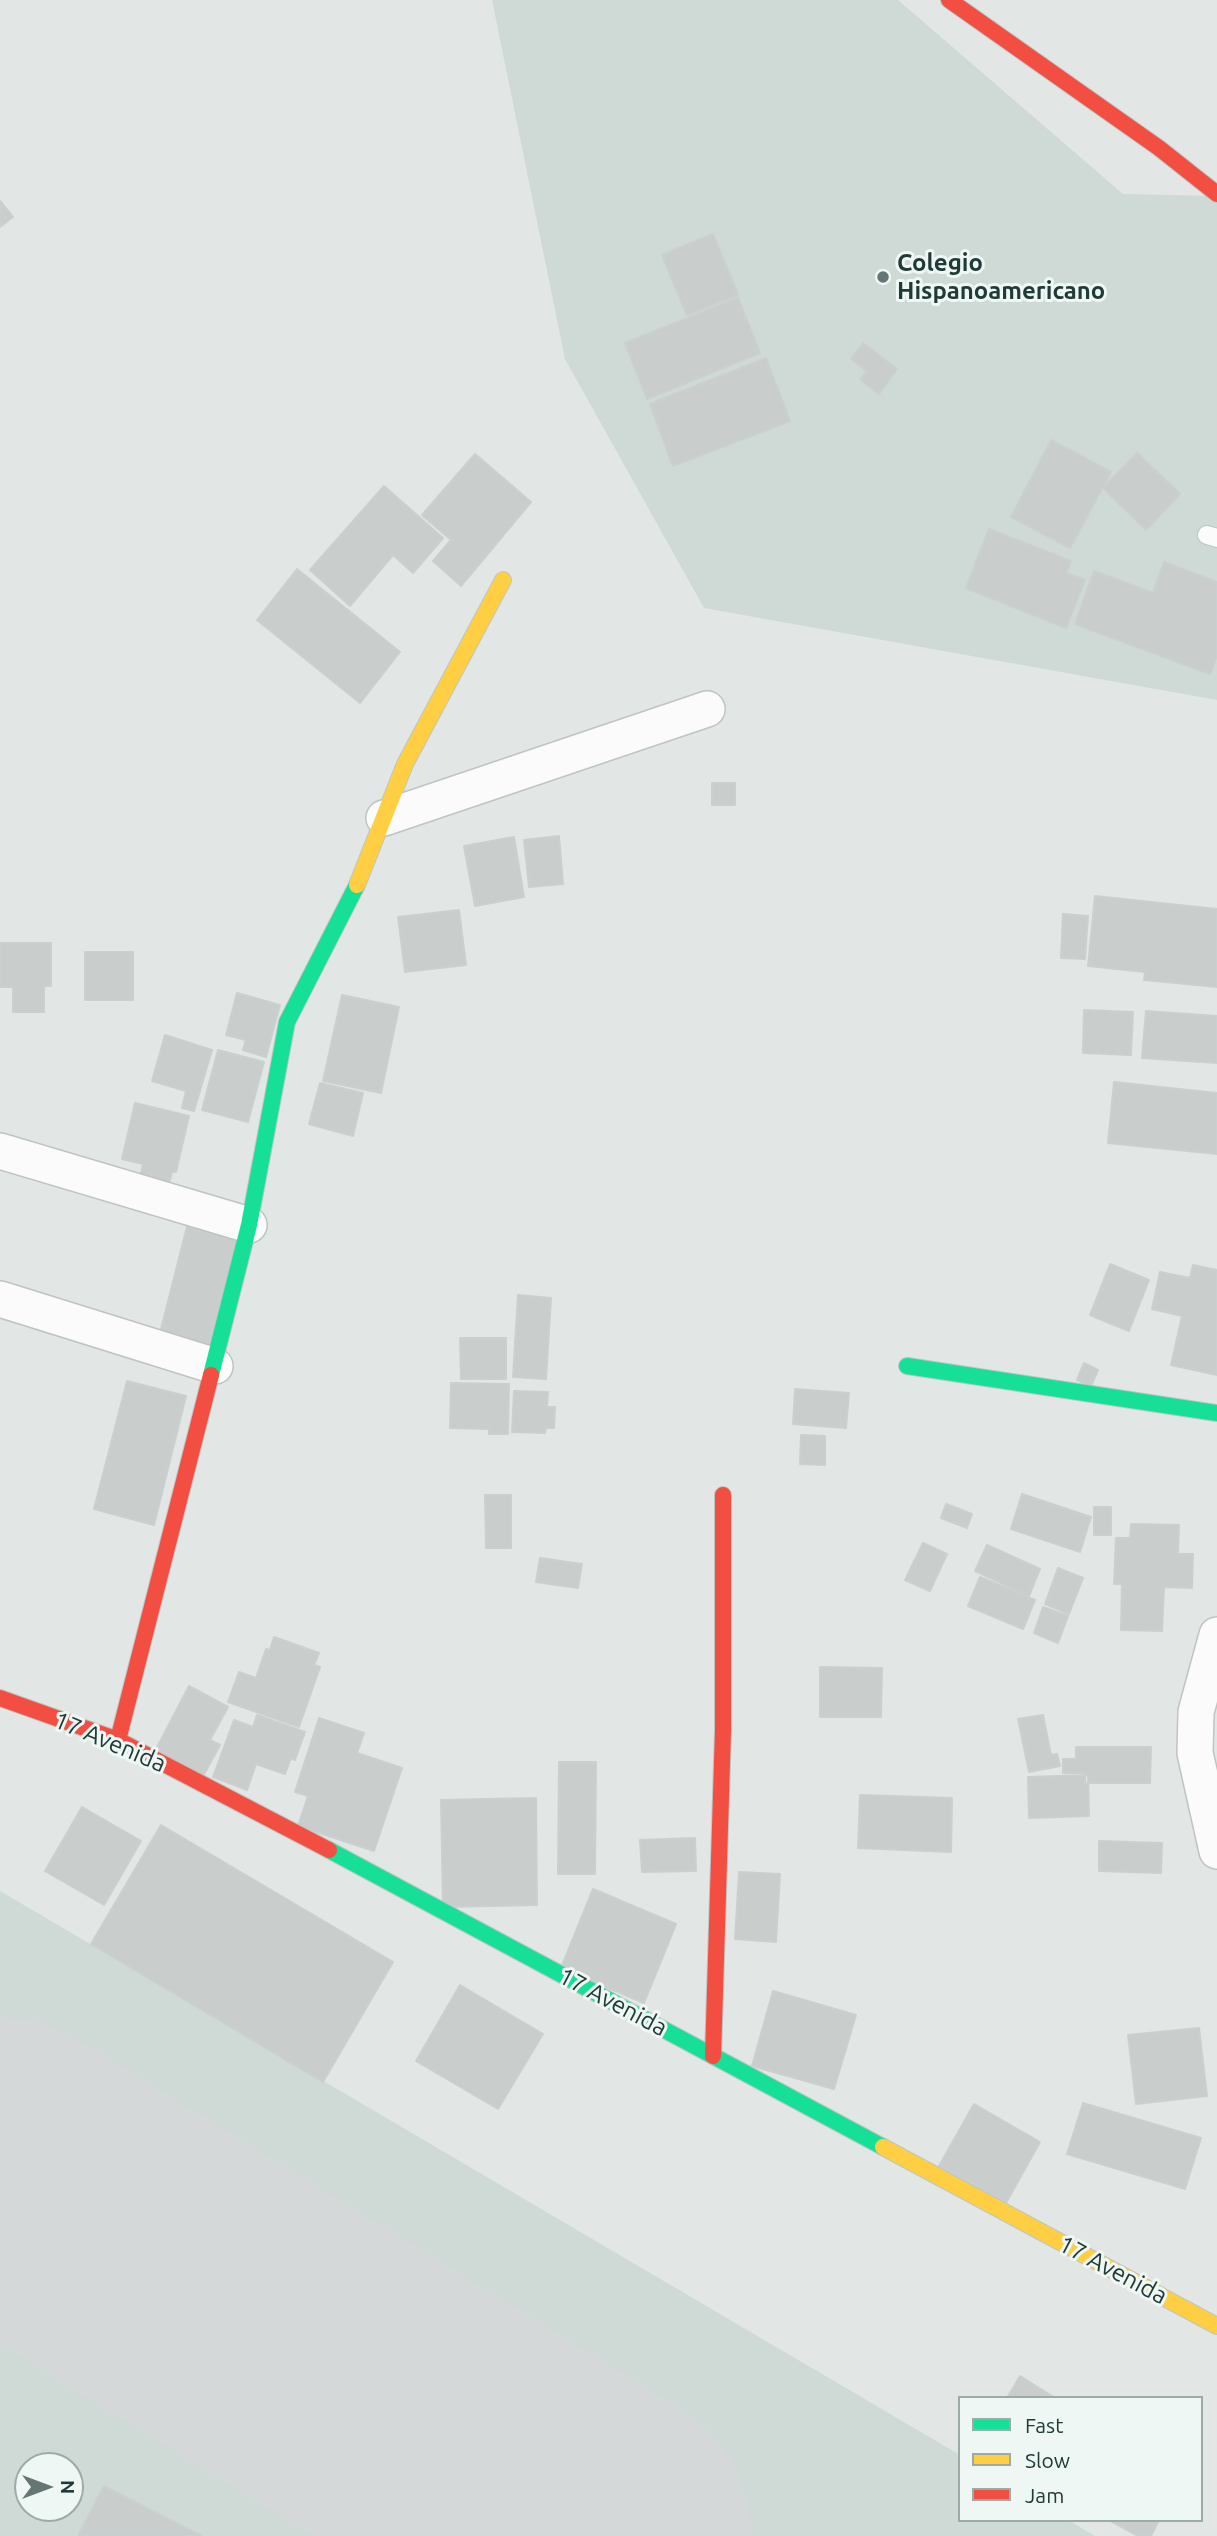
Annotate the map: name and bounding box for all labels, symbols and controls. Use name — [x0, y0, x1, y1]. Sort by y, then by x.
place label: Colegio Hispanoamericano — [897, 249, 1105, 305]
marker: Colegio Hispanoamericano — [875, 269, 891, 285]
street label: 17 Avenida — [50, 1706, 170, 1778]
street label: 17 Avenida — [554, 1961, 672, 2043]
street label: 17 Avenida — [1054, 2229, 1172, 2311]
legend — [958, 2396, 1203, 2522]
text: Fast — [1025, 2413, 1063, 2437]
text: Slow — [1025, 2448, 1070, 2472]
north arrow — [14, 2452, 84, 2522]
text: N — [57, 2480, 79, 2494]
text: Jam — [1025, 2483, 1064, 2507]

